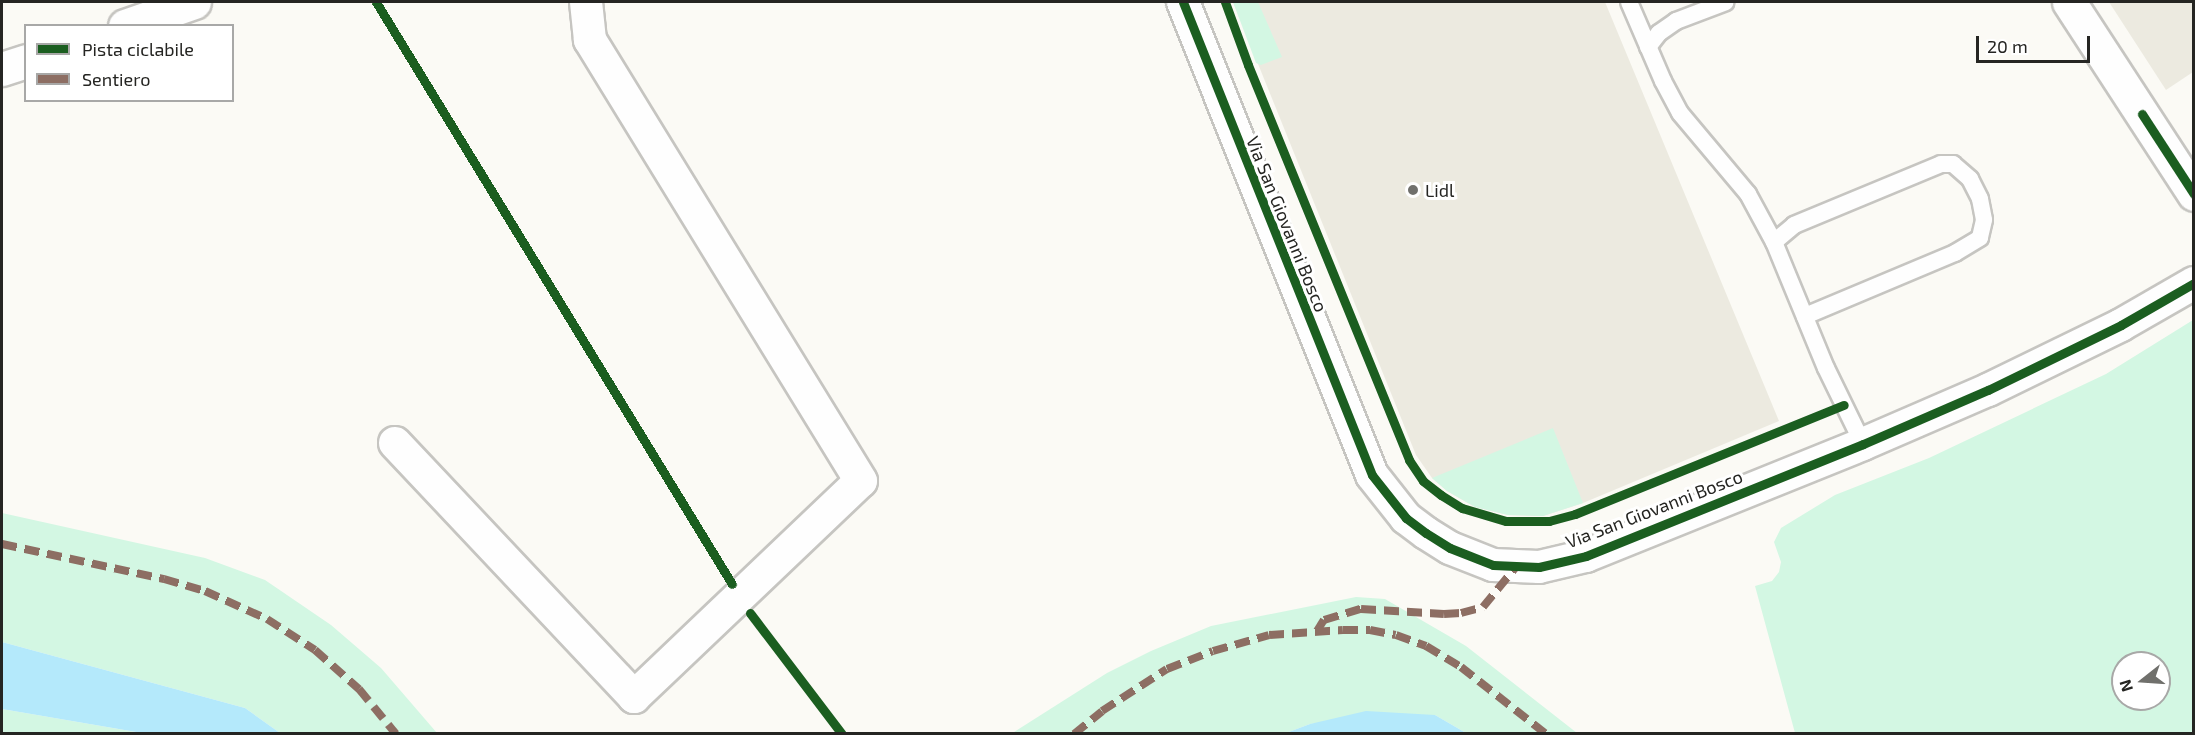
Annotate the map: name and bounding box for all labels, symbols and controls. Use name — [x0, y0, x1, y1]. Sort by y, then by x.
legend — [24, 24, 234, 102]
scale bar — [1979, 24, 2093, 62]
text: 20 m — [1987, 35, 2028, 57]
text: Pista ciclabile — [82, 38, 194, 60]
text: Sentiero — [82, 68, 150, 90]
street label: Via San Giovanni Bosco — [1242, 133, 1332, 315]
place label: Lidl — [1425, 179, 1454, 201]
marker: Lidl — [1406, 183, 1420, 197]
street label: Via San Giovanni Bosco — [1562, 465, 1746, 553]
north arrow — [2111, 651, 2171, 711]
text: N — [2114, 678, 2136, 694]

